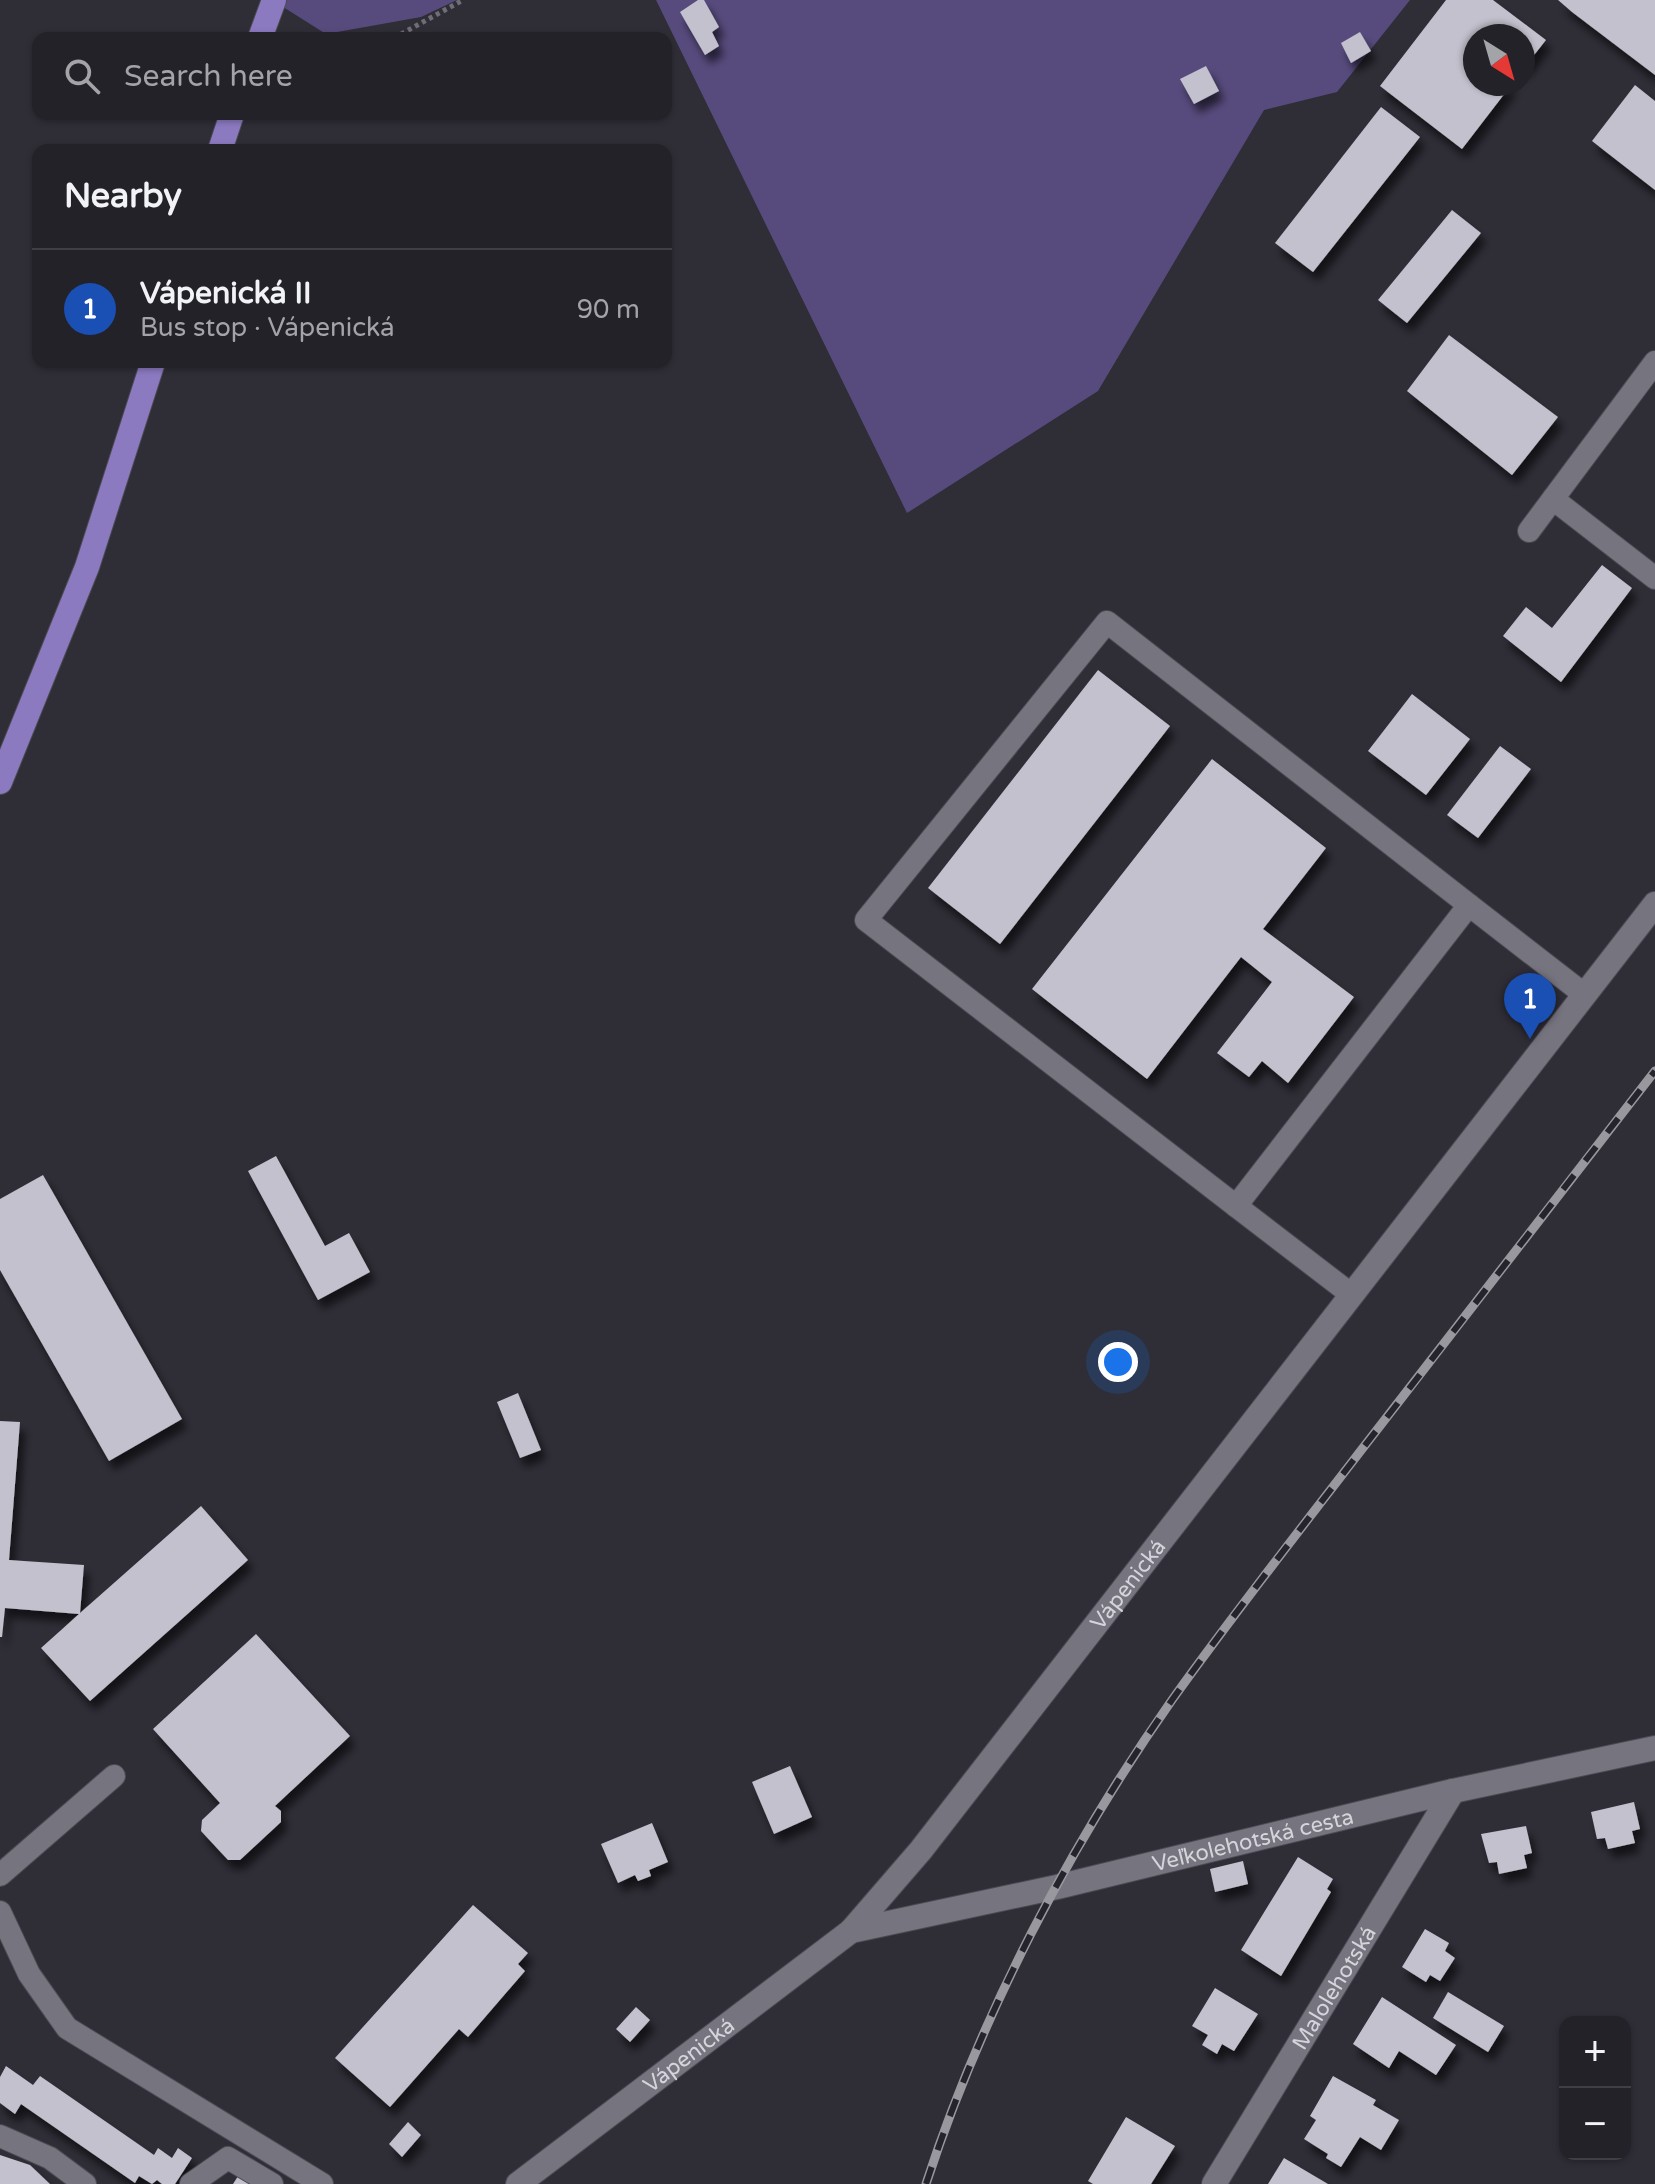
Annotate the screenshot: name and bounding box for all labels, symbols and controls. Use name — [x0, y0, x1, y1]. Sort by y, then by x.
north arrow — [1463, 24, 1535, 96]
search box — [32, 32, 672, 120]
icon: search — [60, 54, 104, 98]
text: Search here — [124, 58, 293, 95]
text: Nearby — [64, 176, 182, 217]
text: Vápenická II — [140, 275, 311, 312]
text: 1 — [82, 294, 98, 325]
text: 90 m — [577, 294, 640, 325]
text: Bus stop · Vápenická — [140, 312, 395, 343]
pin: 1 — [1504, 973, 1556, 1039]
your location — [1098, 1342, 1138, 1382]
street label: Vápenická — [1085, 1534, 1171, 1635]
street label: Veľkolehotská cesta — [1150, 1804, 1356, 1877]
street label: Malolehotská — [1287, 1921, 1382, 2055]
street label: Vápenická — [638, 2012, 740, 2098]
map controls — [1559, 2016, 1631, 2160]
button: + — [1559, 2016, 1631, 2088]
button: − — [1559, 2088, 1631, 2160]

